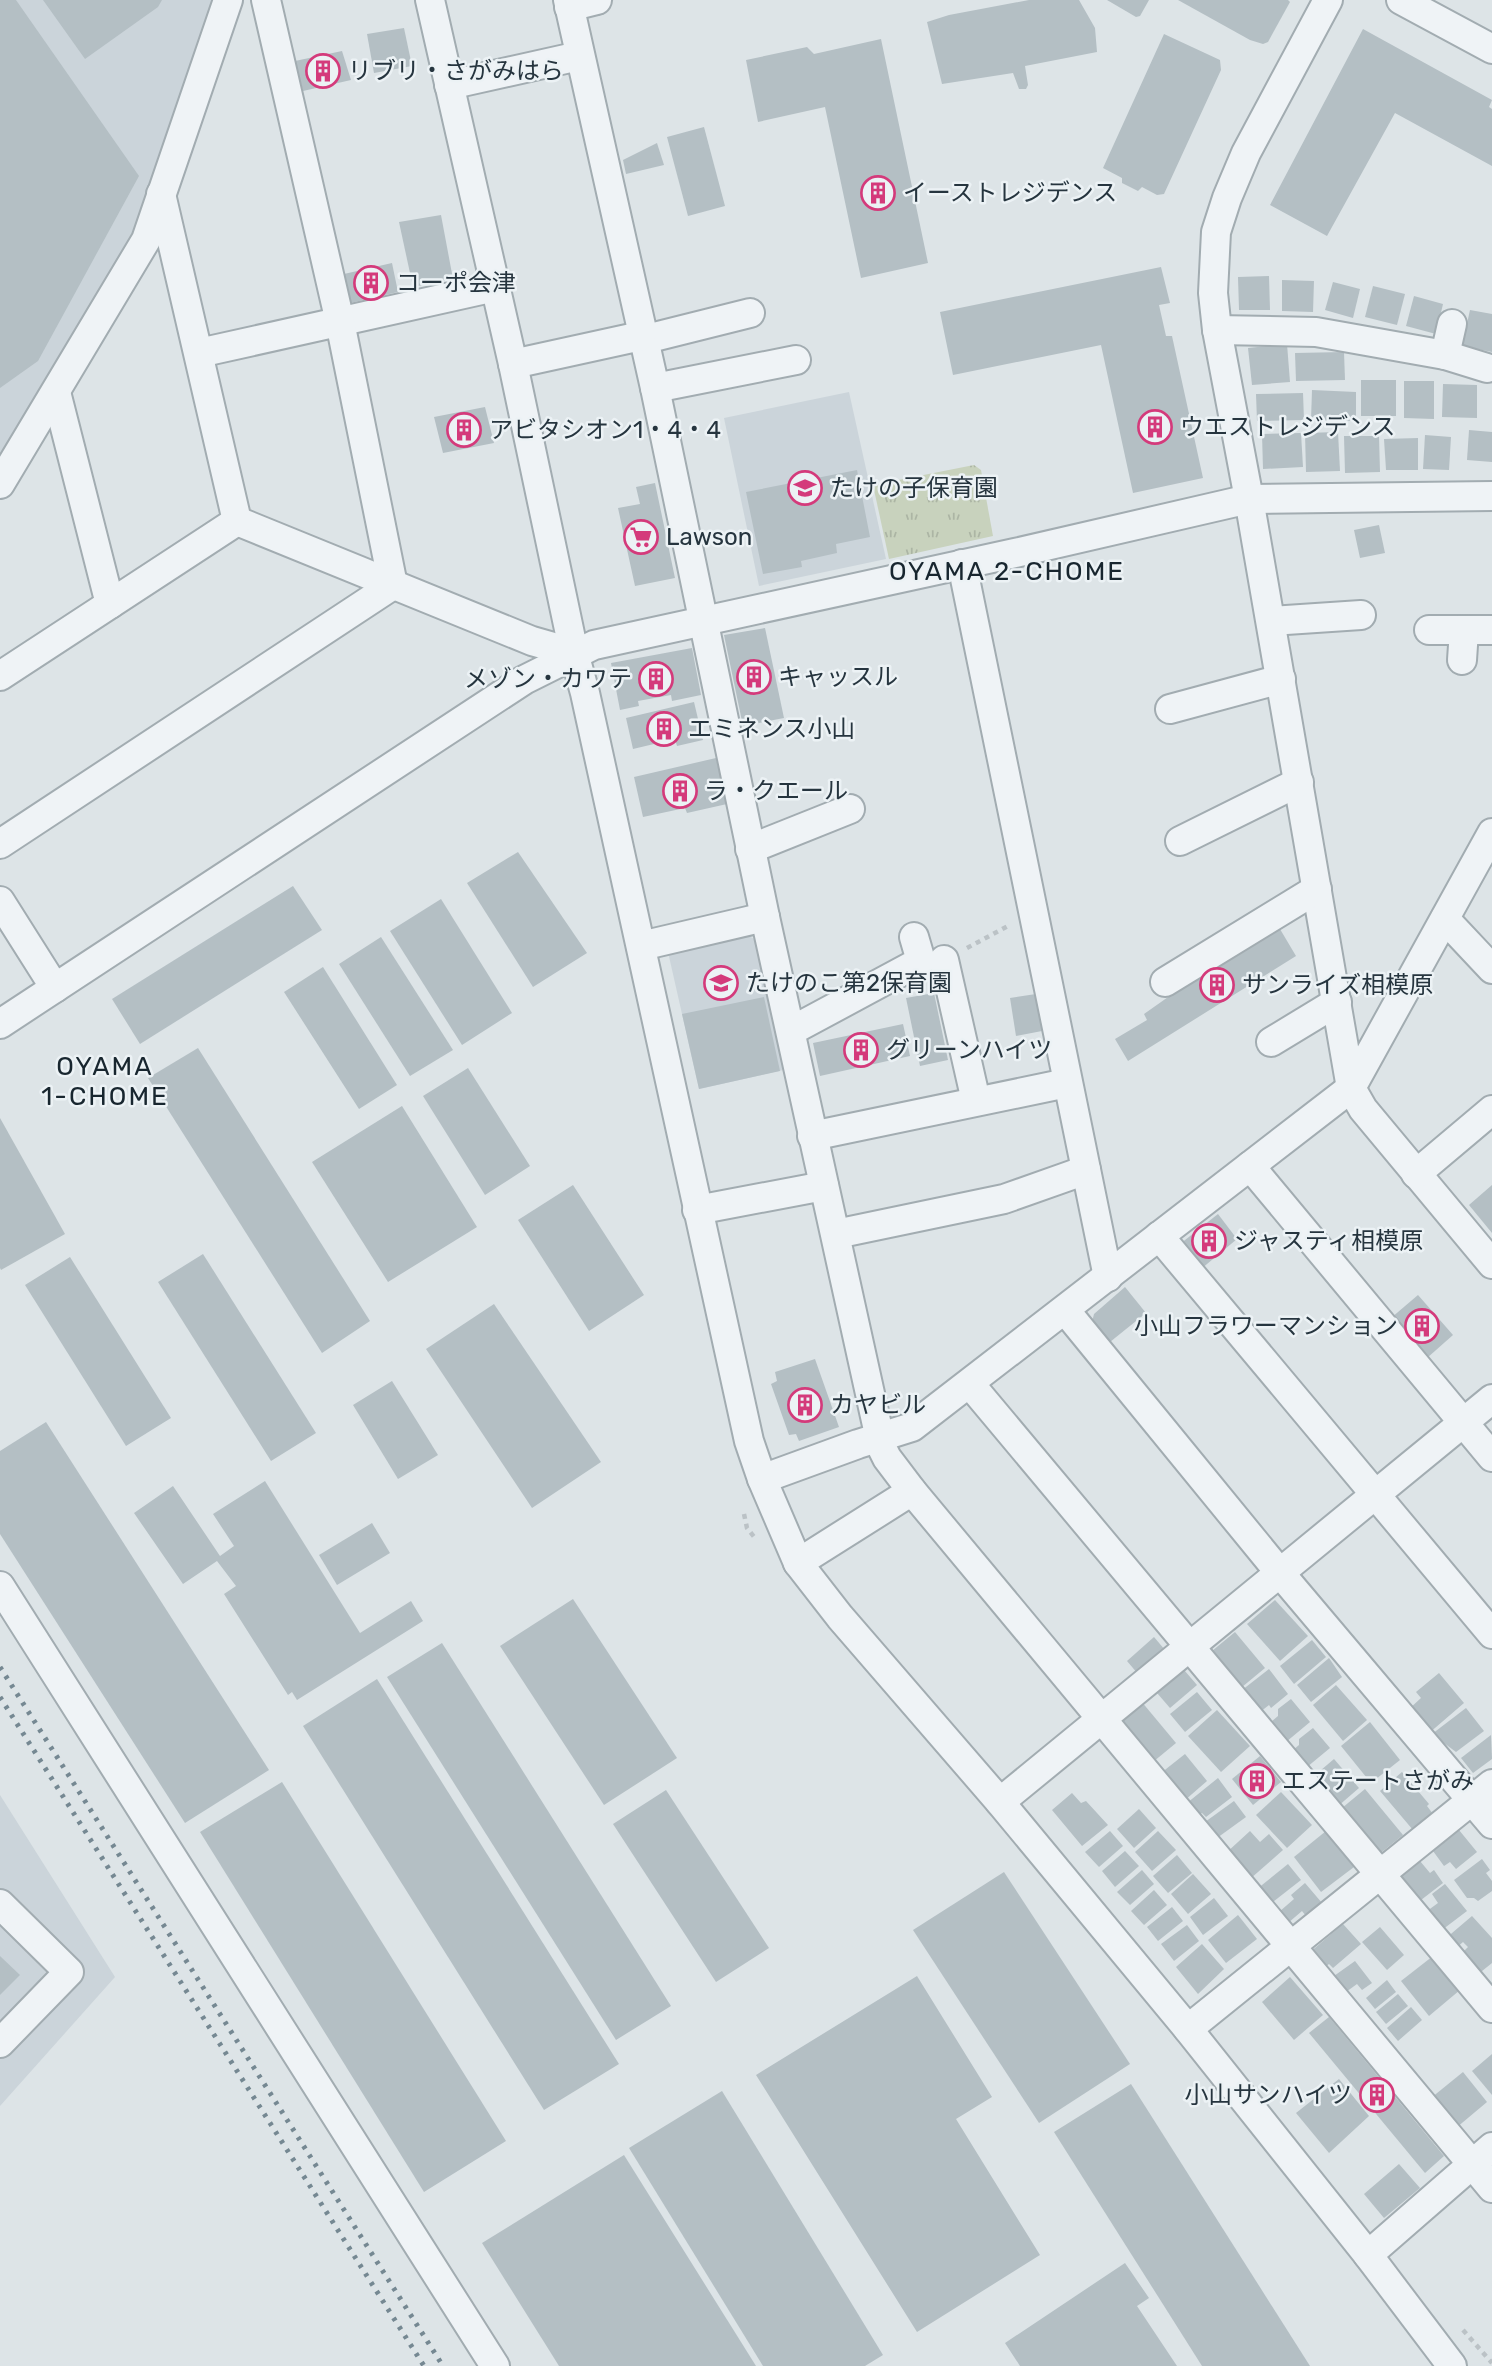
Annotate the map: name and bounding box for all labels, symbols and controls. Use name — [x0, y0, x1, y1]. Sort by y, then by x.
building icon: リブリ・さがみはら — [304, 52, 342, 90]
place label: リブリ・さがみはら — [348, 57, 564, 85]
building icon: イーストレジデンス — [859, 174, 897, 212]
place label: イーストレジデンス — [903, 179, 1117, 207]
building icon: コーポ会津 — [352, 264, 390, 302]
place label: コーポ会津 — [396, 269, 516, 297]
building icon: ウエストレジデンス — [1136, 408, 1174, 446]
building icon: アビタシオン1・4・4 — [445, 411, 483, 449]
place label: ウエストレジデンス — [1180, 413, 1396, 441]
place label: アビタシオン1・4・4 — [489, 416, 721, 444]
school or university icon: たけの子保育園 — [786, 469, 824, 507]
place label: たけの子保育園 — [830, 474, 998, 502]
supermarket icon: Lawson — [622, 518, 660, 556]
place label: Lawson — [666, 523, 752, 551]
district label: OYAMA 2-CHOME — [889, 556, 1125, 587]
building icon: キャッスル — [735, 658, 773, 696]
building icon: メゾン・カワテ — [637, 660, 675, 698]
place label: キャッスル — [778, 663, 898, 691]
place label: メゾン・カワテ — [464, 665, 632, 693]
building icon: エミネンス小山 — [645, 710, 683, 748]
place label: エミネンス小山 — [688, 715, 856, 743]
building icon: ラ・クエール — [661, 772, 699, 810]
place label: ラ・クエール — [704, 777, 848, 805]
school or university icon: たけのこ第2保育園 — [702, 964, 740, 1002]
building icon: サンライズ相模原 — [1198, 966, 1236, 1004]
place label: たけのこ第2保育園 — [746, 969, 952, 997]
place label: サンライズ相模原 — [1242, 971, 1433, 999]
building icon: グリーンハイツ — [842, 1031, 880, 1069]
place label: グリーンハイツ — [886, 1036, 1052, 1064]
district label: OYAMA 1-CHOME — [41, 1051, 169, 1112]
building icon: ジャスティ相模原 — [1190, 1222, 1228, 1260]
place label: ジャスティ相模原 — [1234, 1227, 1423, 1255]
building icon: 小山フラワーマンション — [1403, 1307, 1441, 1345]
place label: 小山フラワーマンション — [1134, 1312, 1398, 1340]
building icon: カヤビル — [786, 1386, 824, 1424]
place label: カヤビル — [830, 1391, 926, 1419]
building icon: エステートさがみ — [1238, 1762, 1276, 1800]
place label: エステートさがみ — [1282, 1767, 1474, 1795]
building icon: 小山サンハイツ — [1358, 2076, 1396, 2114]
place label: 小山サンハイツ — [1184, 2081, 1352, 2109]

